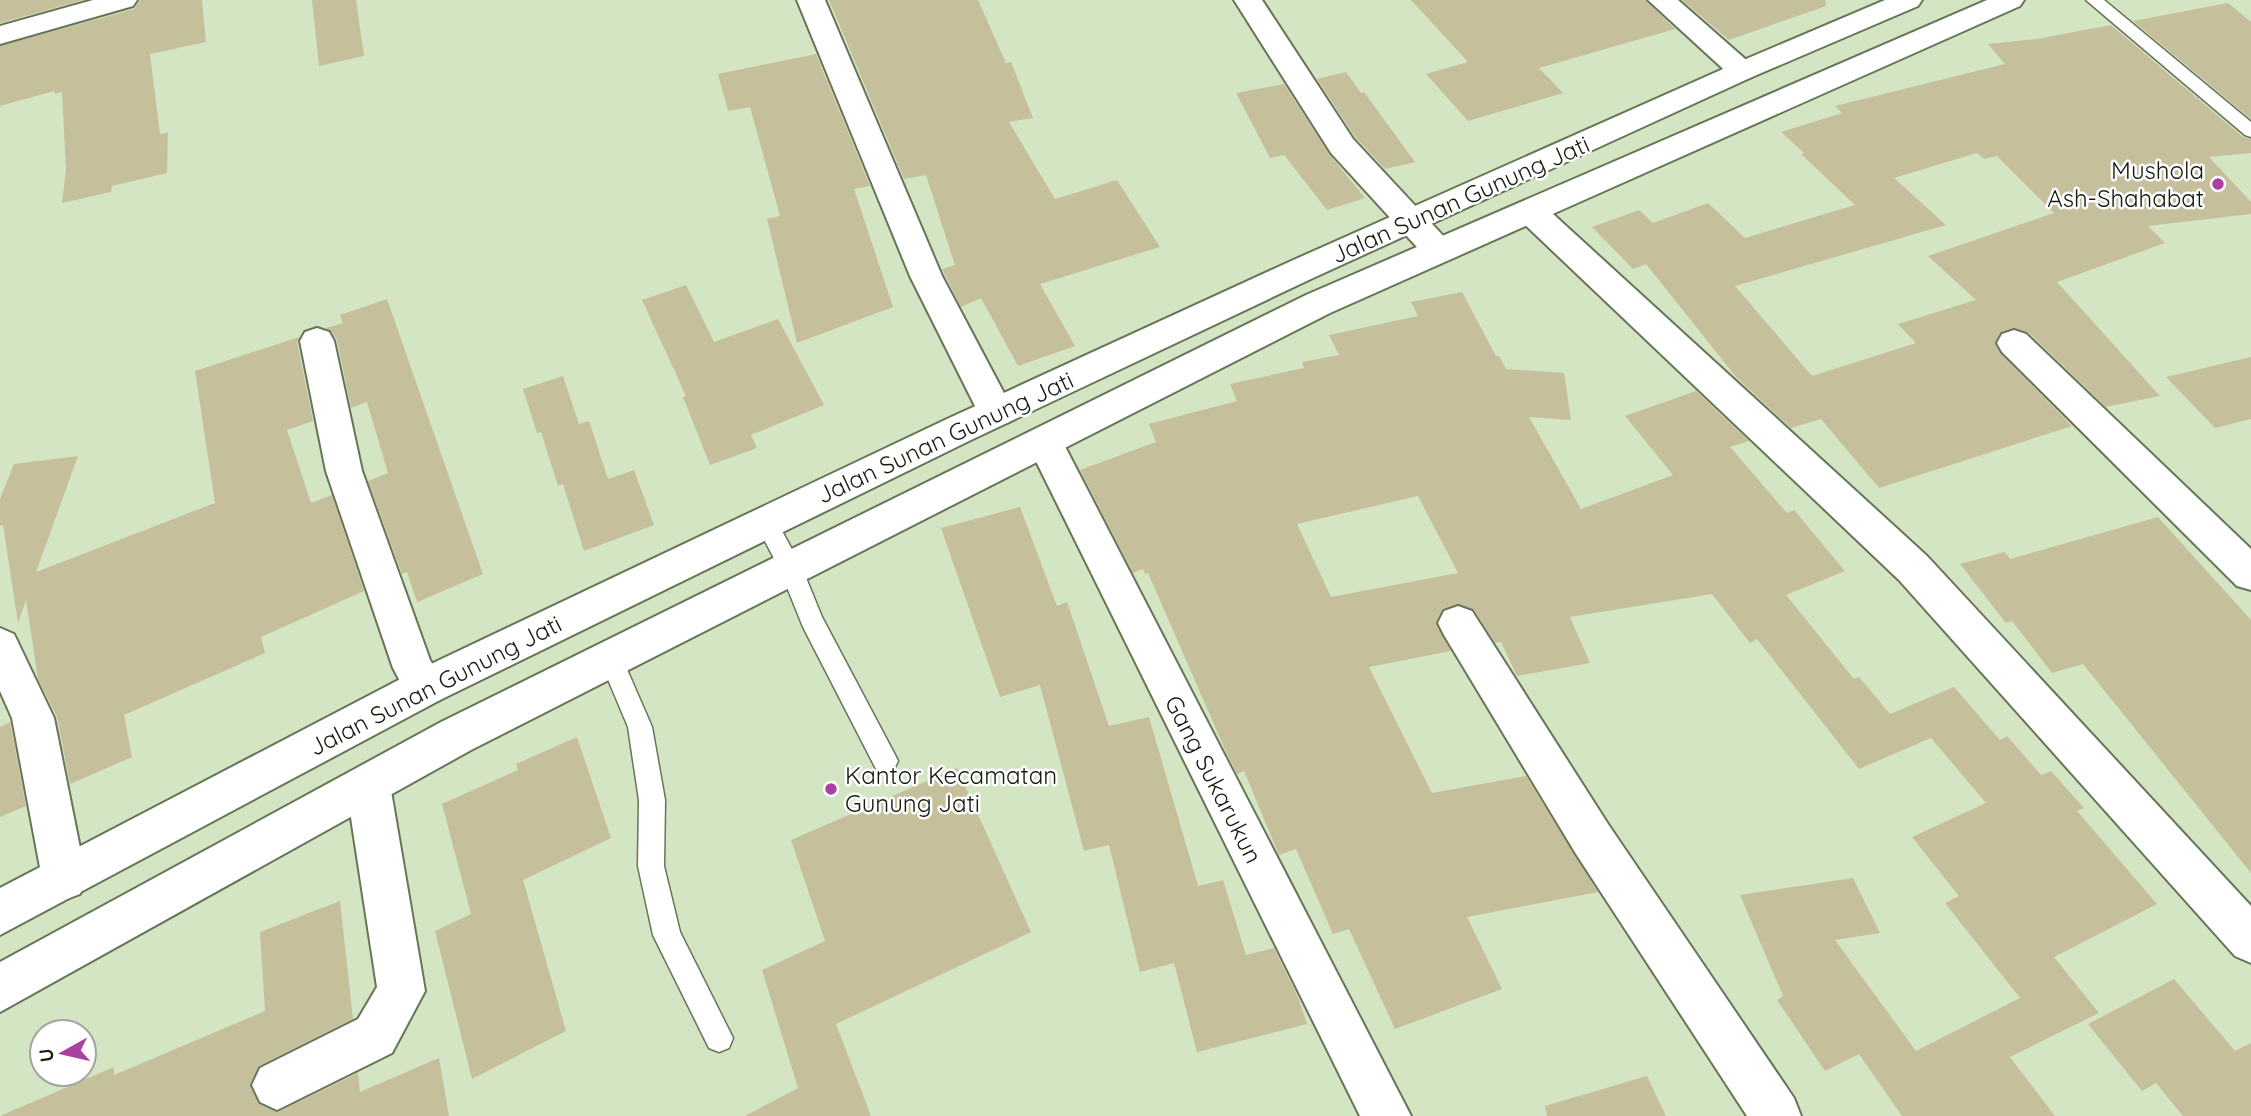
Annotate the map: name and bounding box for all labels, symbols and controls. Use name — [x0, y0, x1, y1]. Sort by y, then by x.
street label: Jalan Sunan Gunung Jati — [1326, 128, 1594, 270]
place label: Mushola Ash-Shahabat — [2047, 155, 2204, 213]
marker: Mushola Ash-Shahabat — [2210, 176, 2226, 192]
street label: Jalan Sunan Gunung Jati — [812, 364, 1078, 510]
street label: Jalan Sunan Gunung Jati — [304, 608, 566, 762]
street label: Gang Sukarukun — [1159, 690, 1269, 868]
place label: Kantor Kecamatan Gunung Jati — [845, 760, 1057, 818]
marker: Kantor Kecamatan Gunung Jati — [823, 781, 839, 797]
north arrow — [28, 1018, 98, 1088]
text: U — [33, 1047, 59, 1064]

